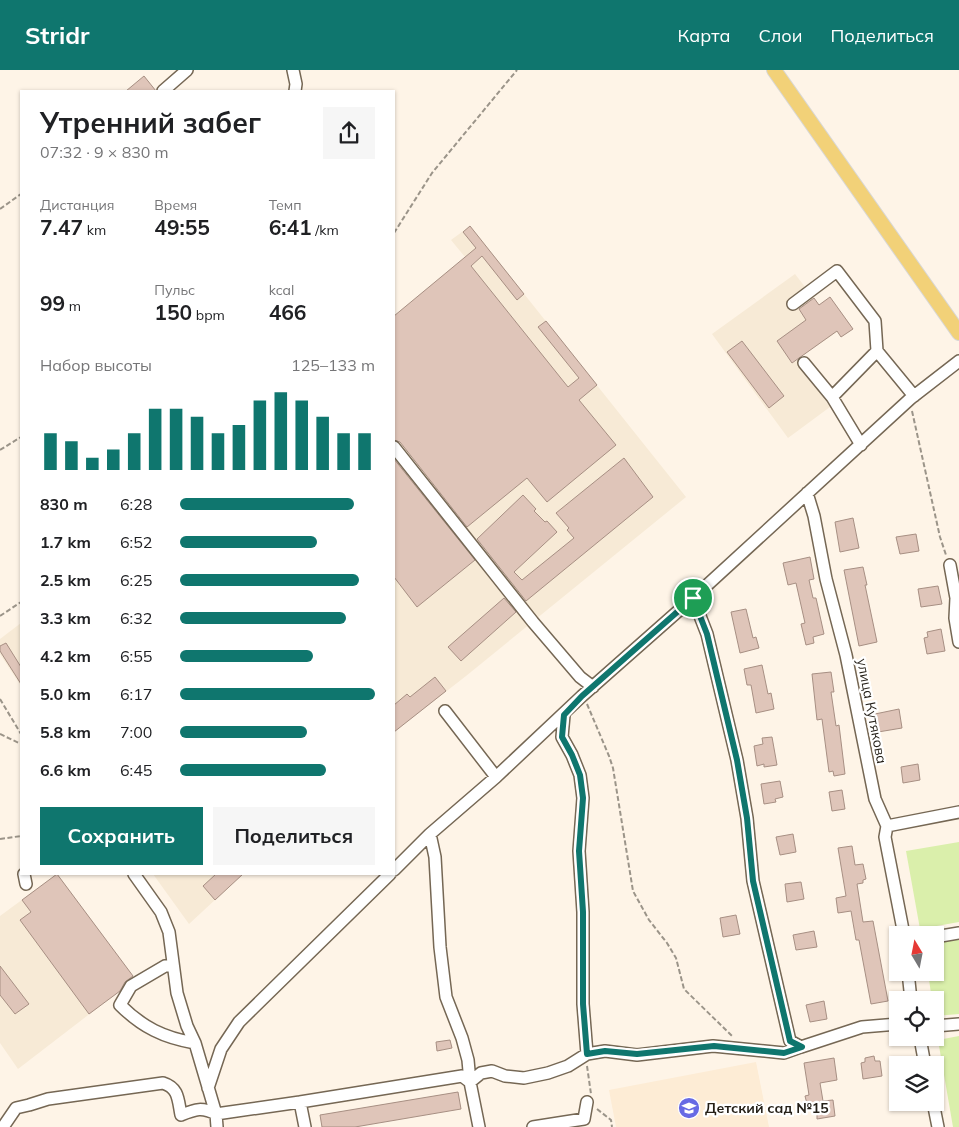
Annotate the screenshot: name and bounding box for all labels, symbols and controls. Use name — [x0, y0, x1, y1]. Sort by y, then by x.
text: Stridr — [25, 20, 89, 50]
text: Карта — [678, 24, 730, 47]
text: Слои — [758, 24, 803, 47]
text: Поделиться — [831, 24, 934, 47]
text: Утренний забег — [40, 105, 261, 140]
button: share — [323, 107, 375, 159]
text: 07:32 · 9 × 830 m — [40, 142, 169, 162]
text: Дистанция — [40, 196, 114, 214]
text: Время — [154, 196, 197, 214]
text: Темп — [269, 196, 302, 214]
text: 7.47 — [40, 214, 83, 240]
text: 49:55 — [154, 214, 210, 240]
text: 6:41 — [269, 214, 312, 240]
text: km — [83, 221, 106, 239]
text: /km — [312, 221, 339, 239]
text: Пульс — [154, 281, 195, 299]
text: kcal — [269, 281, 294, 299]
text: 99 — [40, 290, 65, 316]
text: m — [65, 297, 81, 315]
text: 150 — [154, 299, 192, 325]
text: 466 — [269, 299, 306, 325]
text: bpm — [192, 306, 225, 324]
text: Набор высоты — [40, 355, 152, 375]
text: 125–133 m — [291, 355, 375, 375]
text: 830 m — [40, 494, 88, 514]
text: 6:28 — [120, 494, 152, 514]
text: 1.7 km — [40, 532, 91, 552]
text: 6:52 — [120, 532, 152, 552]
text: 2.5 km — [40, 570, 91, 590]
text: 6:25 — [120, 570, 152, 590]
pin — [672, 577, 714, 619]
icon: arrive — [679, 584, 707, 612]
text: 3.3 km — [40, 608, 91, 628]
text: 6:32 — [120, 608, 152, 628]
text: 4.2 km — [40, 646, 91, 666]
text: 6:55 — [120, 646, 152, 666]
street label: улица Кутякова — [853, 657, 891, 765]
text: 5.0 km — [40, 684, 91, 704]
text: 6:17 — [120, 684, 152, 704]
text: 5.8 km — [40, 722, 91, 742]
text: 7:00 — [120, 722, 152, 742]
text: 6.6 km — [40, 760, 91, 780]
text: 6:45 — [120, 760, 152, 780]
button: Сохранить — [40, 807, 203, 865]
button: Поделиться — [213, 807, 375, 865]
north arrow — [889, 926, 944, 981]
map controls — [889, 926, 944, 1111]
button: locate — [889, 991, 944, 1046]
button: layers — [889, 1056, 944, 1111]
school or university icon: Детский сад №15 — [677, 1096, 701, 1120]
place label: Детский сад №15 — [705, 1099, 829, 1117]

